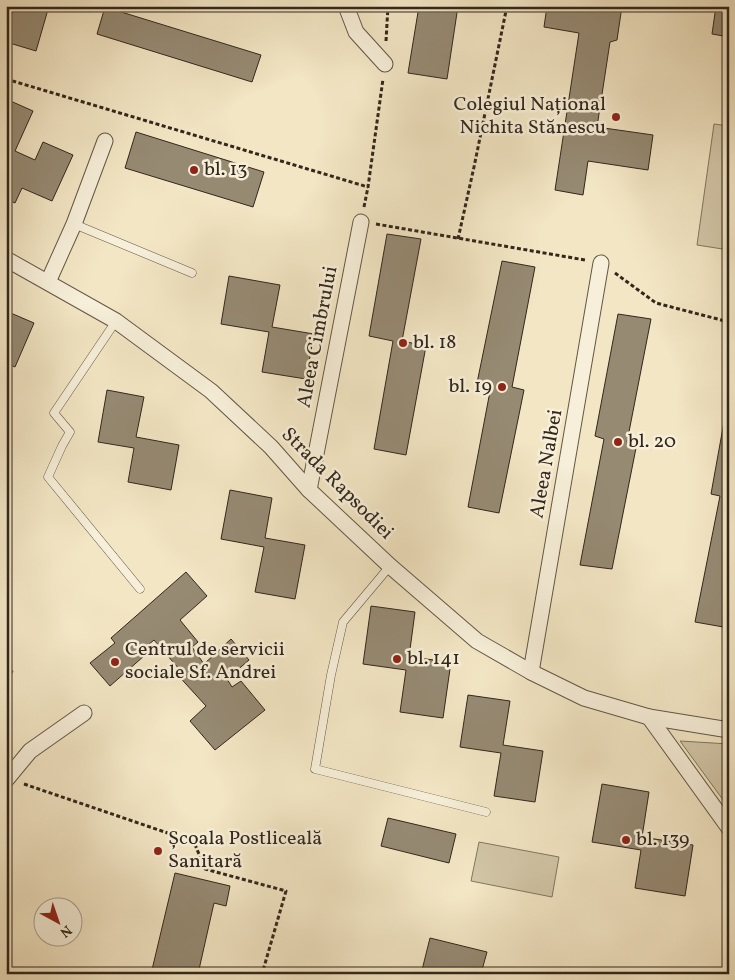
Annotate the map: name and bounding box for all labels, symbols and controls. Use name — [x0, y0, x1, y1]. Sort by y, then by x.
place label: Colegiul Național Nichita Stănescu — [453, 91, 606, 142]
marker: Colegiul Național Nichita Stănescu — [610, 111, 622, 123]
place label: bl. 13 — [204, 156, 247, 184]
marker: bl. 13 — [188, 164, 200, 176]
street label: Aleea Cimbrului — [291, 264, 345, 410]
place label: bl. 18 — [413, 329, 456, 357]
marker: bl. 18 — [397, 337, 409, 349]
place label: bl. 19 — [448, 373, 492, 401]
marker: bl. 19 — [496, 381, 508, 393]
street label: Aleea Nalbei — [524, 407, 570, 521]
street label: Strada Rapsodiei — [275, 422, 399, 546]
place label: bl. 20 — [628, 428, 676, 456]
marker: bl. 20 — [612, 436, 624, 448]
place label: Centrul de servicii sociale Sf. Andrei — [125, 636, 285, 687]
place label: bl. 141 — [407, 645, 460, 673]
marker: bl. 141 — [391, 653, 403, 665]
marker: Centrul de servicii sociale Sf. Andrei — [109, 656, 121, 668]
place label: Școala Postliceală Sanitară — [168, 825, 322, 876]
place label: bl. 139 — [636, 826, 689, 854]
marker: bl. 139 — [620, 834, 632, 846]
marker: Școala Postliceală Sanitară — [152, 845, 164, 857]
north arrow — [32, 898, 82, 948]
text: N — [55, 920, 75, 941]

